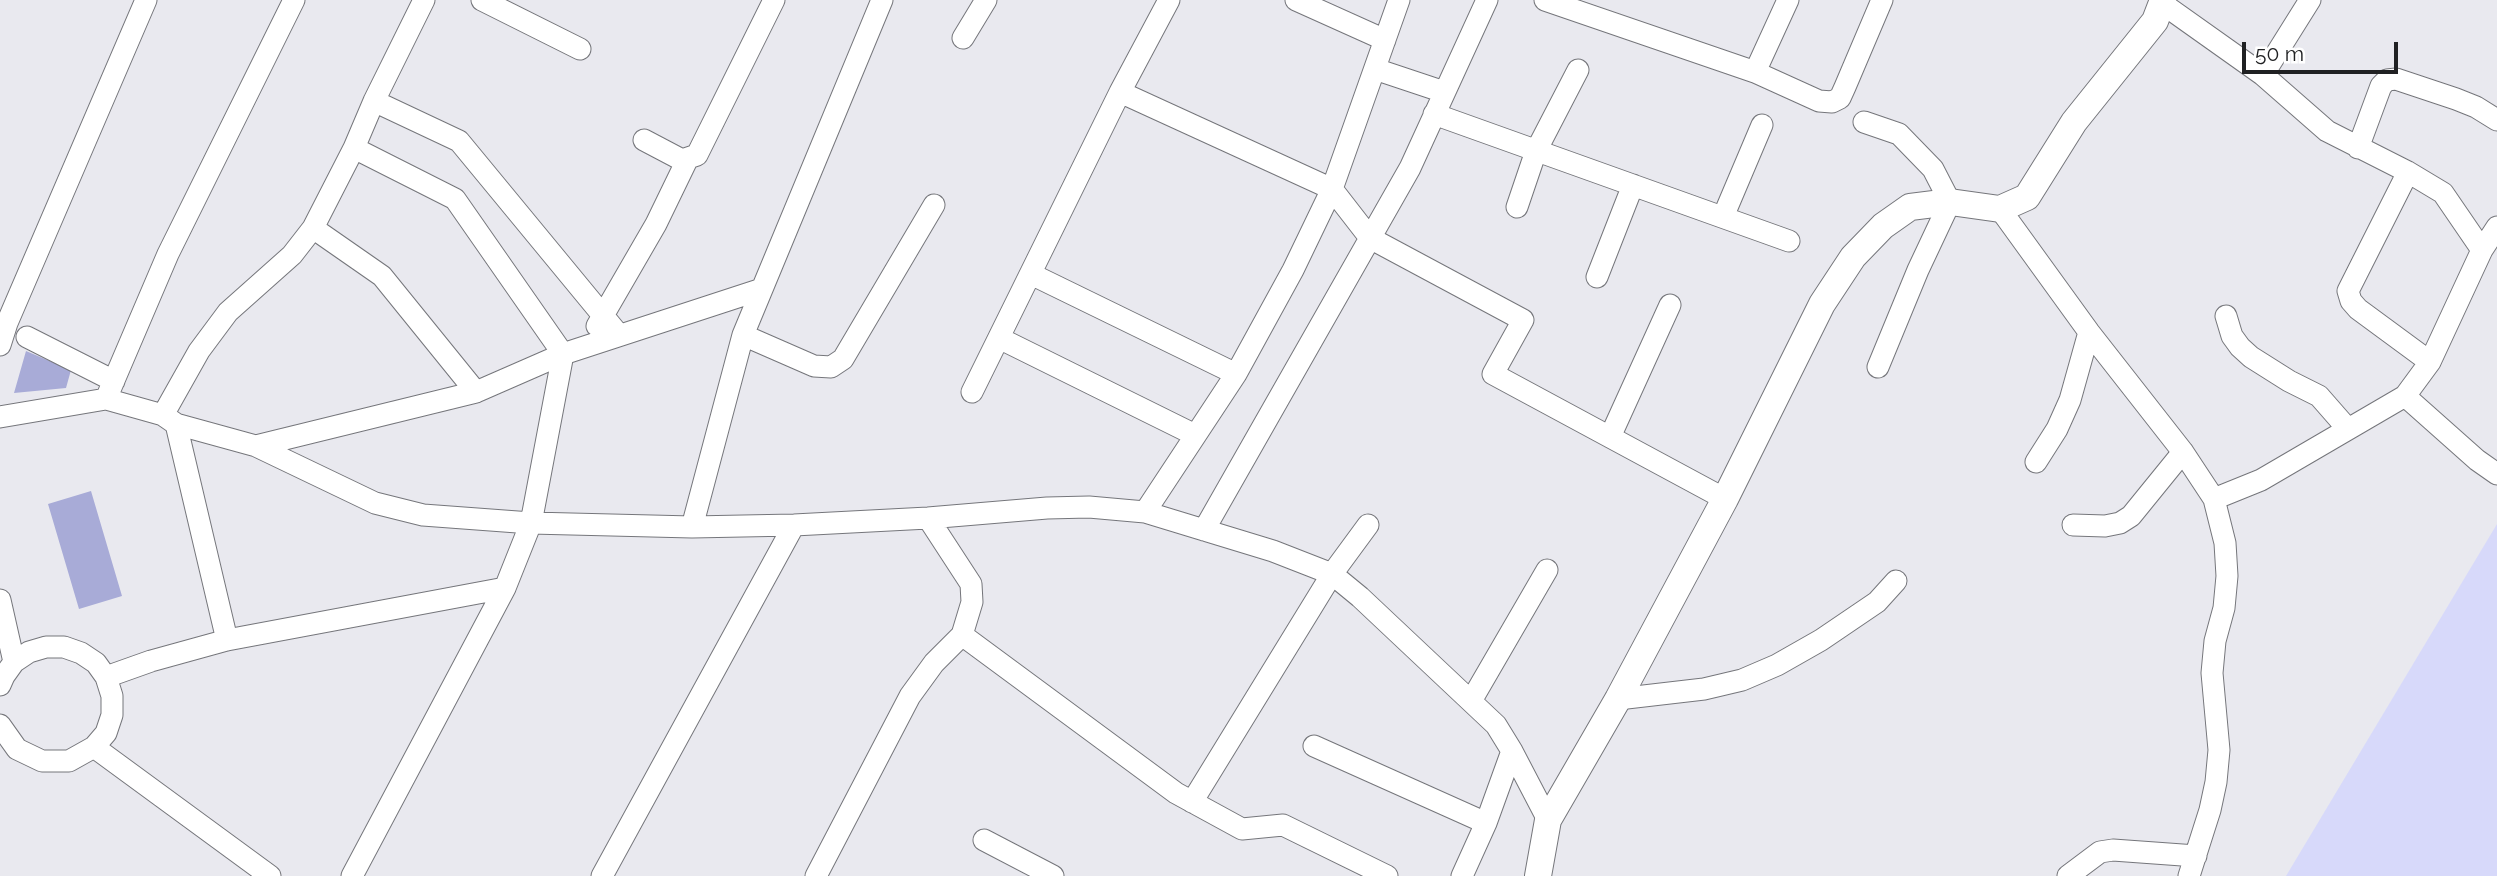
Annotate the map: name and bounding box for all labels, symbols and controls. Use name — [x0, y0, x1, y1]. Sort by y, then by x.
scale bar — [2245, 28, 2401, 72]
text: 50 m — [2255, 41, 2304, 66]

